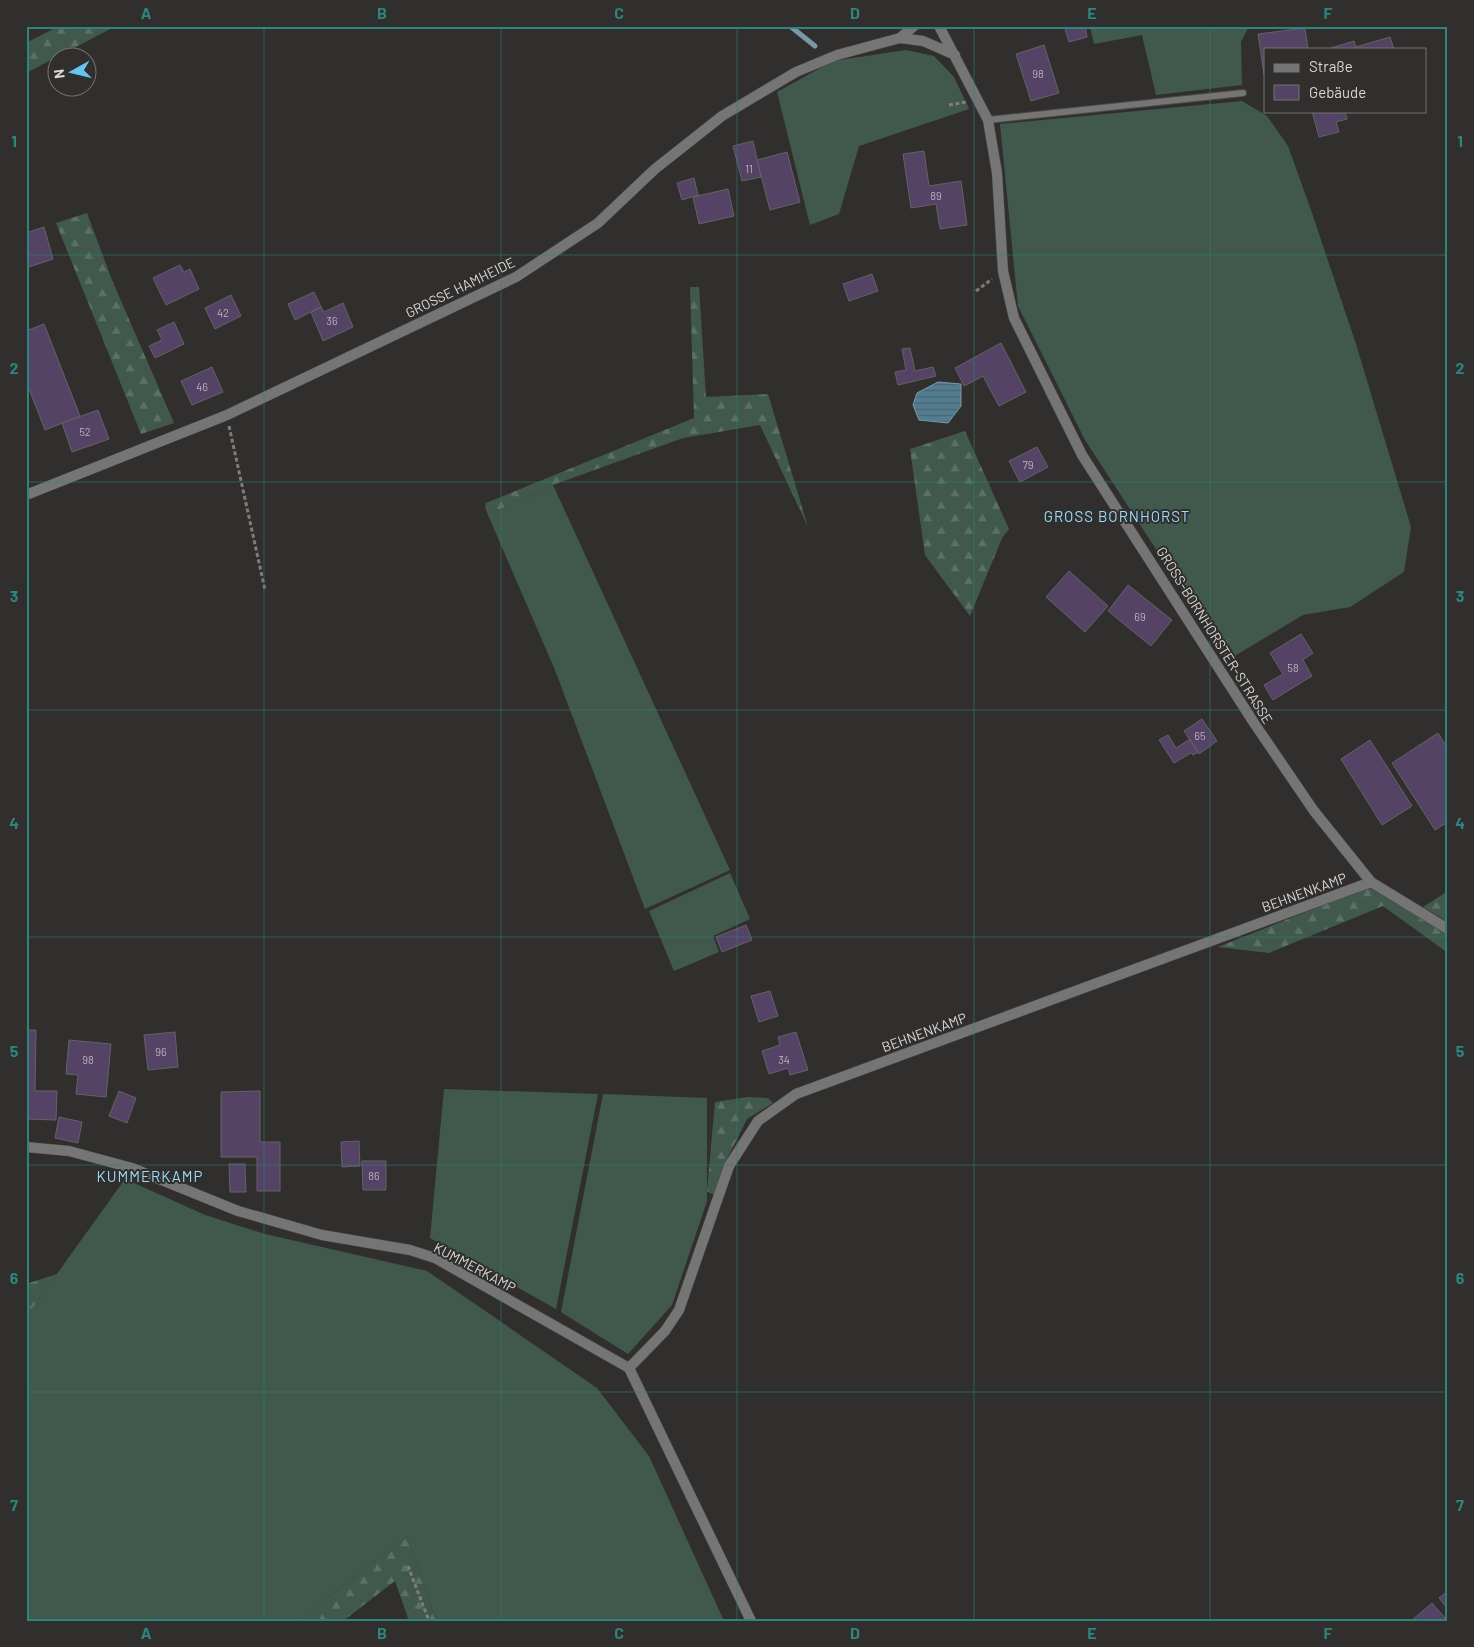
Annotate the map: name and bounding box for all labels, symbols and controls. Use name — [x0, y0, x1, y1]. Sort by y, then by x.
text: A — [141, 3, 152, 22]
text: B — [377, 3, 387, 22]
text: C — [614, 3, 624, 22]
text: D — [850, 3, 860, 22]
text: E — [1087, 3, 1097, 22]
text: F — [1324, 3, 1333, 22]
north arrow — [48, 48, 98, 98]
legend — [1264, 48, 1426, 112]
text: Straße — [1309, 57, 1353, 75]
house number: 98 — [1032, 67, 1044, 80]
text: N — [50, 68, 68, 80]
text: Gebäude — [1309, 83, 1366, 101]
text: 1 — [11, 131, 17, 150]
text: 1 — [1457, 131, 1463, 150]
house number: 11 — [745, 162, 753, 175]
house number: 89 — [930, 189, 942, 202]
street label: GROSSE HAMHEIDE — [403, 253, 517, 321]
house number: 42 — [217, 306, 229, 319]
house number: 36 — [326, 314, 338, 327]
text: 2 — [10, 358, 19, 377]
text: 2 — [1456, 358, 1465, 377]
house number: 46 — [196, 380, 208, 393]
house number: 52 — [79, 425, 91, 438]
house number: 79 — [1023, 458, 1034, 471]
district label: GROSS BORNHORST — [1044, 507, 1190, 525]
street label: GROSS-BORNHORSTER-STRASSE — [1153, 543, 1277, 727]
text: 3 — [10, 586, 18, 605]
text: 3 — [1456, 586, 1464, 605]
house number: 69 — [1134, 610, 1146, 623]
house number: 58 — [1287, 661, 1299, 674]
house number: 65 — [1194, 729, 1206, 742]
text: 4 — [9, 813, 19, 832]
text: 4 — [1455, 813, 1465, 832]
street label: BEHNENKAMP — [1259, 869, 1349, 915]
street label: BEHNENKAMP — [879, 1009, 969, 1055]
text: 5 — [10, 1041, 19, 1060]
text: 5 — [1456, 1041, 1465, 1060]
house number: 96 — [155, 1045, 167, 1058]
house number: 98 — [82, 1053, 94, 1066]
house number: 34 — [778, 1053, 790, 1066]
district label: KUMMERKAMP — [97, 1167, 203, 1185]
house number: 86 — [368, 1169, 380, 1182]
street label: KUMMERKAMP — [431, 1238, 519, 1296]
text: 6 — [10, 1268, 19, 1287]
text: 6 — [1456, 1268, 1465, 1287]
text: 7 — [10, 1495, 18, 1514]
text: 7 — [1456, 1495, 1464, 1514]
text: A — [141, 1623, 152, 1642]
text: B — [377, 1623, 387, 1642]
text: C — [614, 1623, 624, 1642]
text: D — [850, 1623, 860, 1642]
text: E — [1087, 1623, 1097, 1642]
text: F — [1324, 1623, 1333, 1642]

